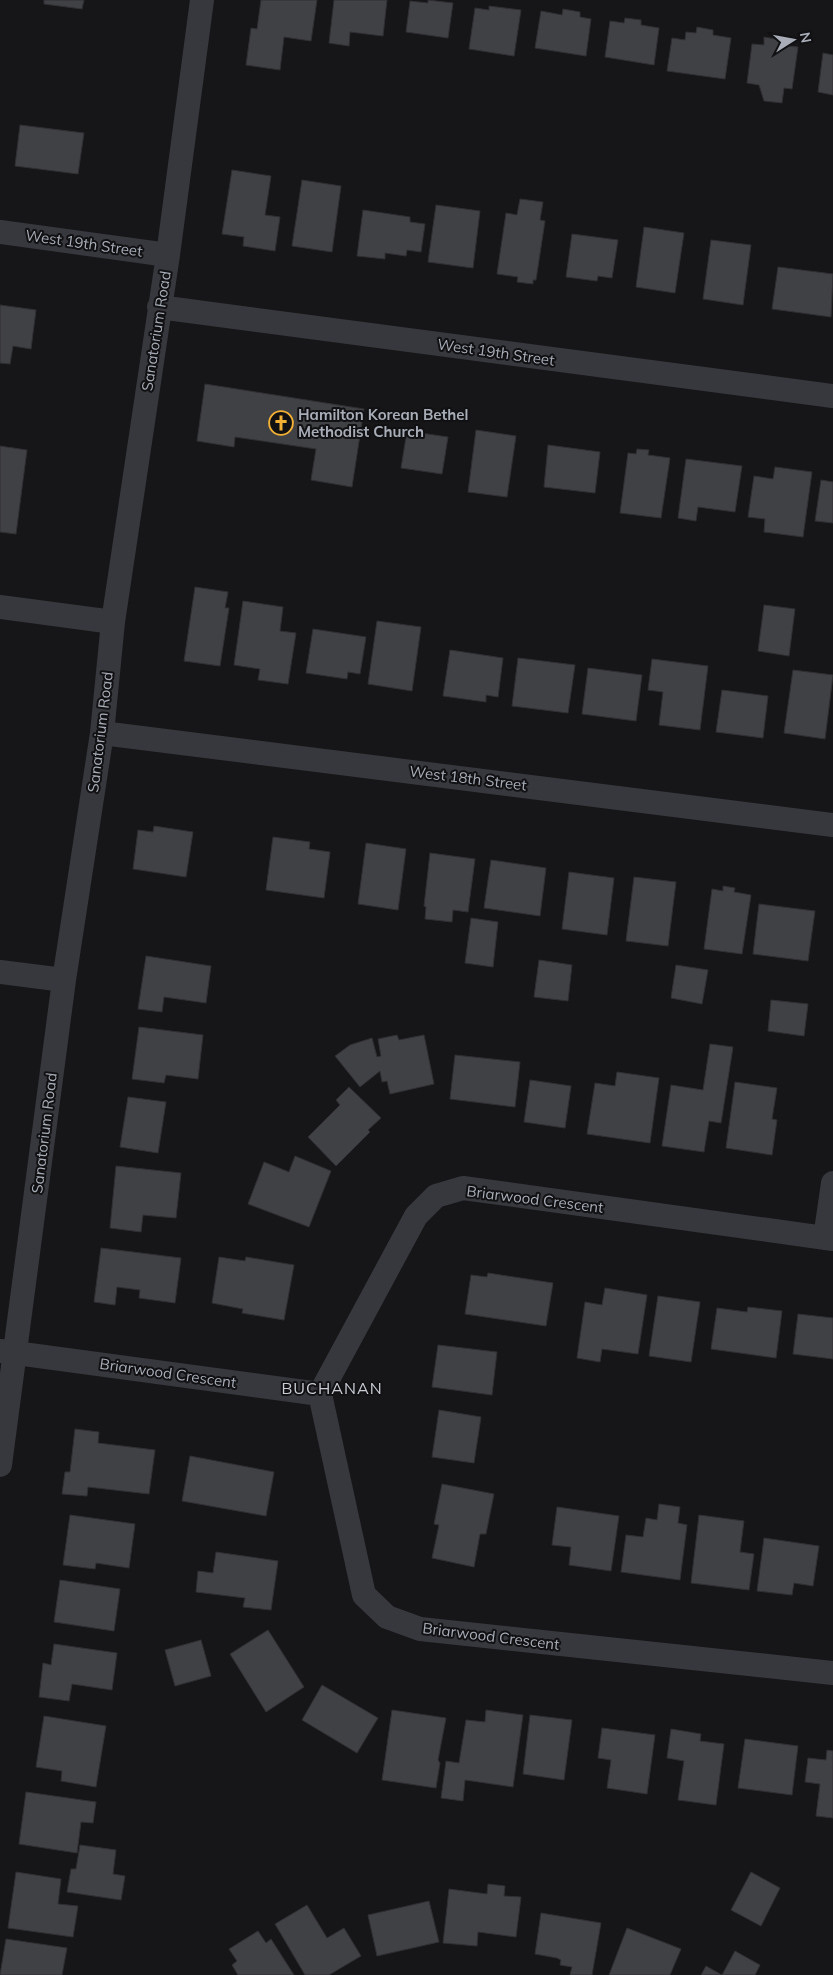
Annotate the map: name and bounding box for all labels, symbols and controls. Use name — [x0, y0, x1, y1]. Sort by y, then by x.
north arrow — [768, 15, 818, 65]
text: N — [796, 31, 816, 44]
street label: West 19th Street — [24, 225, 144, 261]
street label: Sanatorium Road — [137, 270, 175, 392]
street label: West 19th Street — [436, 334, 556, 370]
place label: Hamilton Korean Bethel Methodist Church — [298, 405, 468, 441]
church icon: Hamilton Korean Bethel Methodist Church — [268, 410, 294, 436]
street label: Sanatorium Road — [83, 671, 117, 793]
street label: West 18th Street — [408, 761, 528, 795]
street label: Sanatorium Road — [27, 1072, 61, 1194]
street label: Briarwood Crescent — [465, 1181, 605, 1217]
street label: Briarwood Crescent — [98, 1354, 238, 1392]
district label: BUCHANAN — [281, 1378, 383, 1398]
street label: Briarwood Crescent — [421, 1618, 561, 1654]

